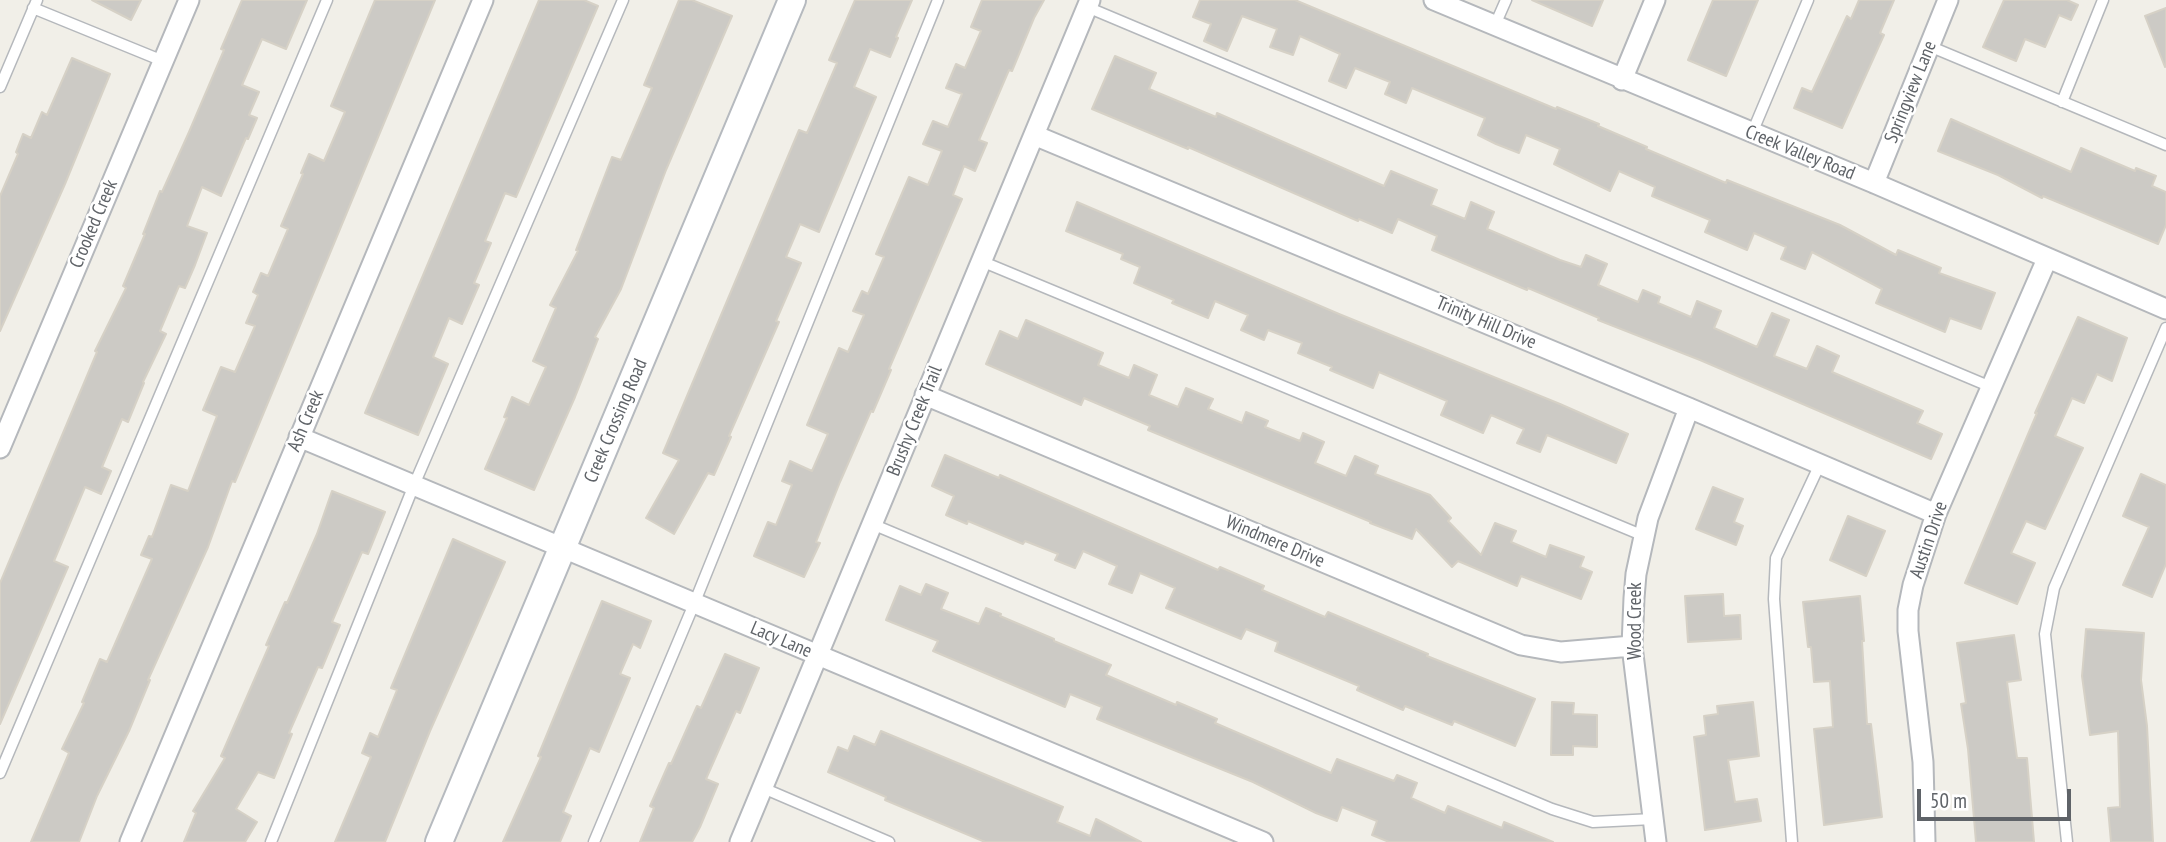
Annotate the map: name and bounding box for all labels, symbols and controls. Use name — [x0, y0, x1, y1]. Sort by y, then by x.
street label: Springview Lane — [1880, 38, 1942, 146]
street label: Creek Valley Road — [1742, 121, 1858, 185]
street label: Crooked Creek — [65, 176, 123, 272]
street label: Trinity Hill Drive — [1432, 292, 1540, 354]
street label: Creek Crossing Road — [580, 356, 652, 486]
street label: Brushy Creek Trail — [882, 362, 948, 480]
street label: Ash Creek — [283, 387, 329, 455]
street label: Austin Drive — [1905, 499, 1953, 581]
street label: Windmere Drive — [1222, 511, 1328, 573]
street label: Wood Creek — [1625, 582, 1647, 660]
street label: Lacy Lane — [747, 617, 815, 663]
scale bar — [1921, 776, 2075, 820]
text: 50 m — [1930, 787, 1967, 814]

